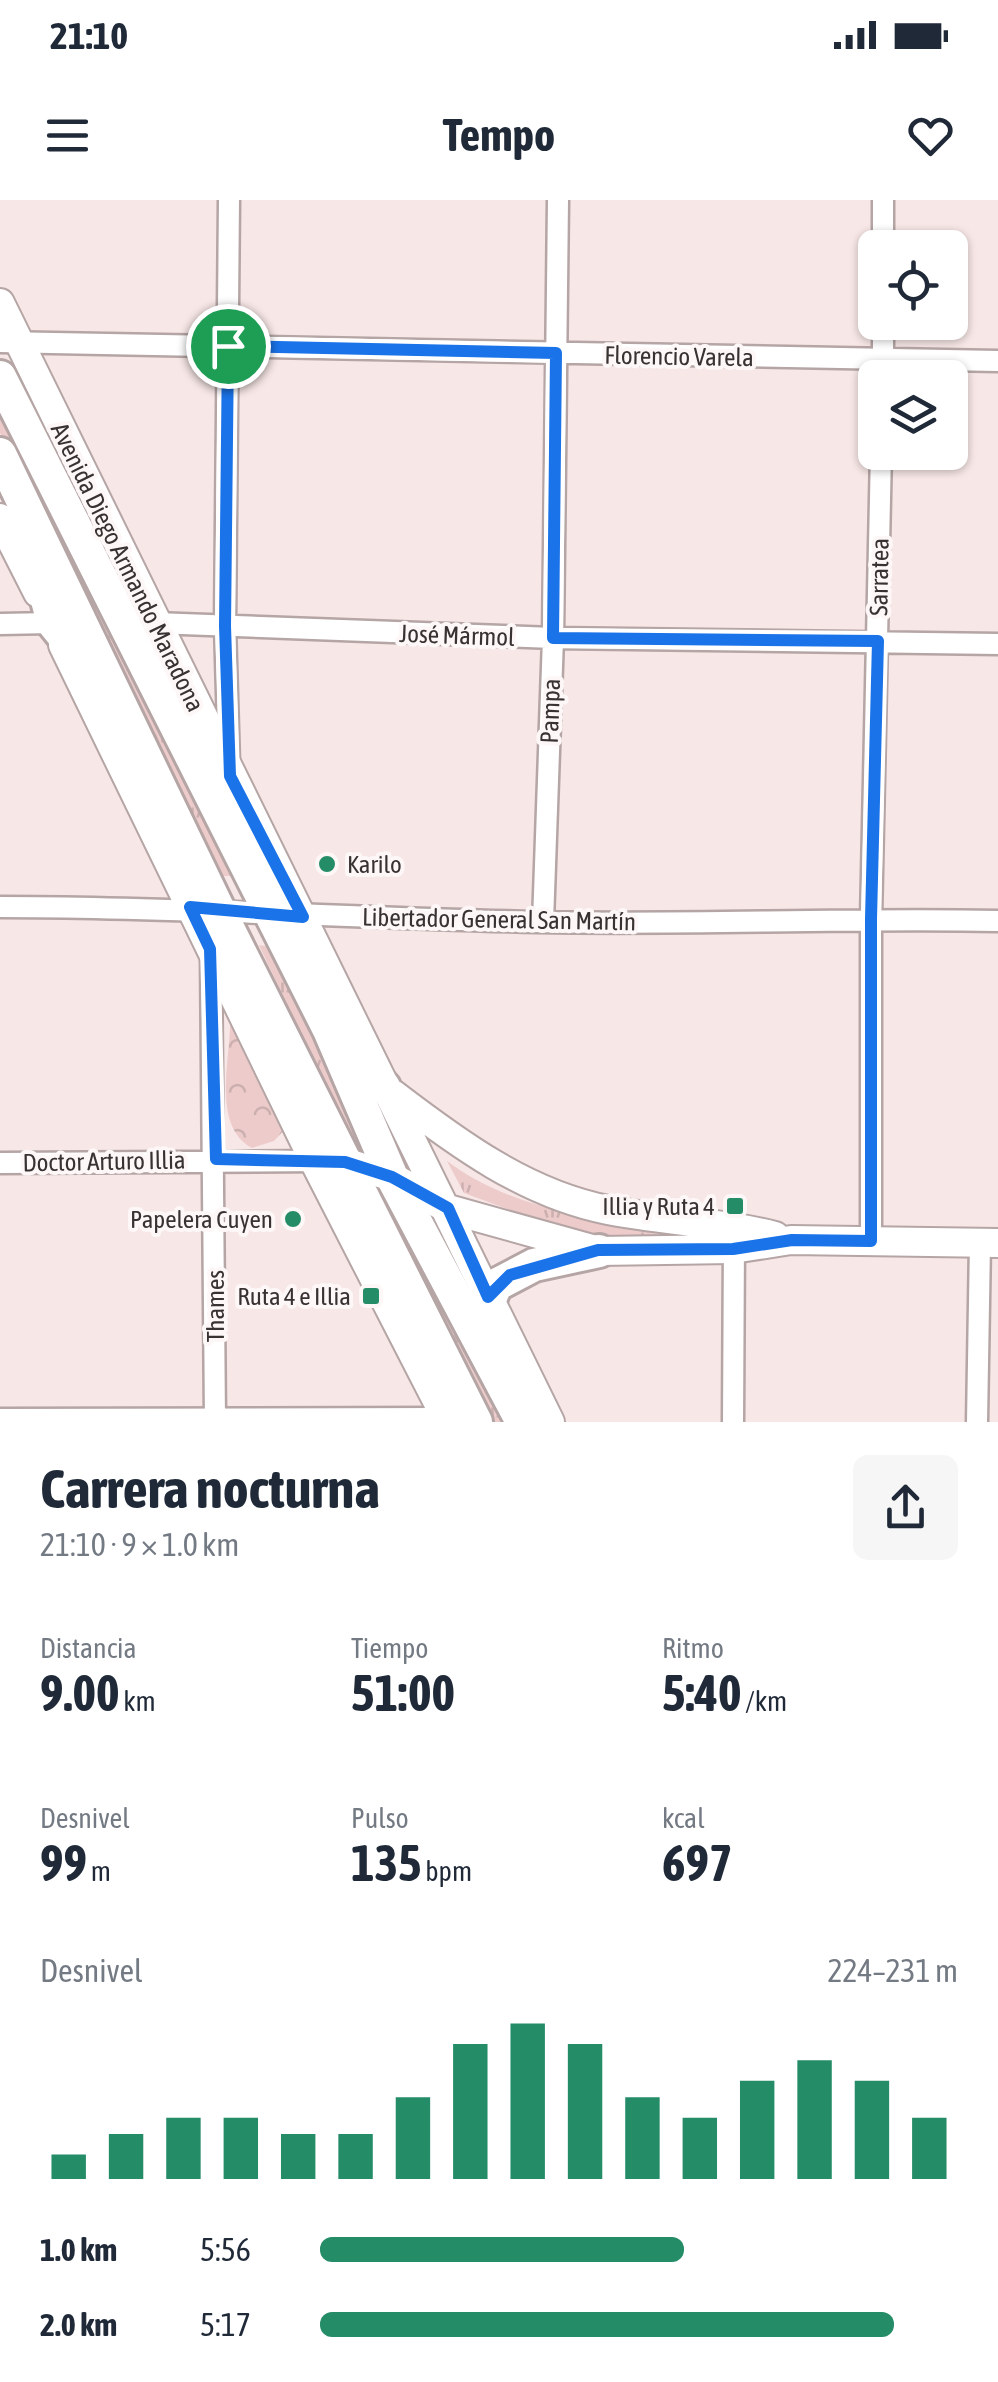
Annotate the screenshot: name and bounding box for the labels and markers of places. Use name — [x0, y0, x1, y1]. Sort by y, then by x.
pin — [186, 304, 271, 389]
place label: Karilo — [347, 850, 402, 878]
marker: Karilo — [316, 853, 338, 875]
place label: Illia y Ruta 4 — [602, 1192, 715, 1220]
marker: Illia y Ruta 4 — [724, 1195, 746, 1217]
place label: Papelera Cuyen — [130, 1205, 273, 1233]
marker: Papelera Cuyen — [282, 1208, 304, 1230]
place label: Ruta 4 e Illia — [237, 1282, 351, 1310]
marker: Ruta 4 e Illia — [360, 1285, 382, 1307]

